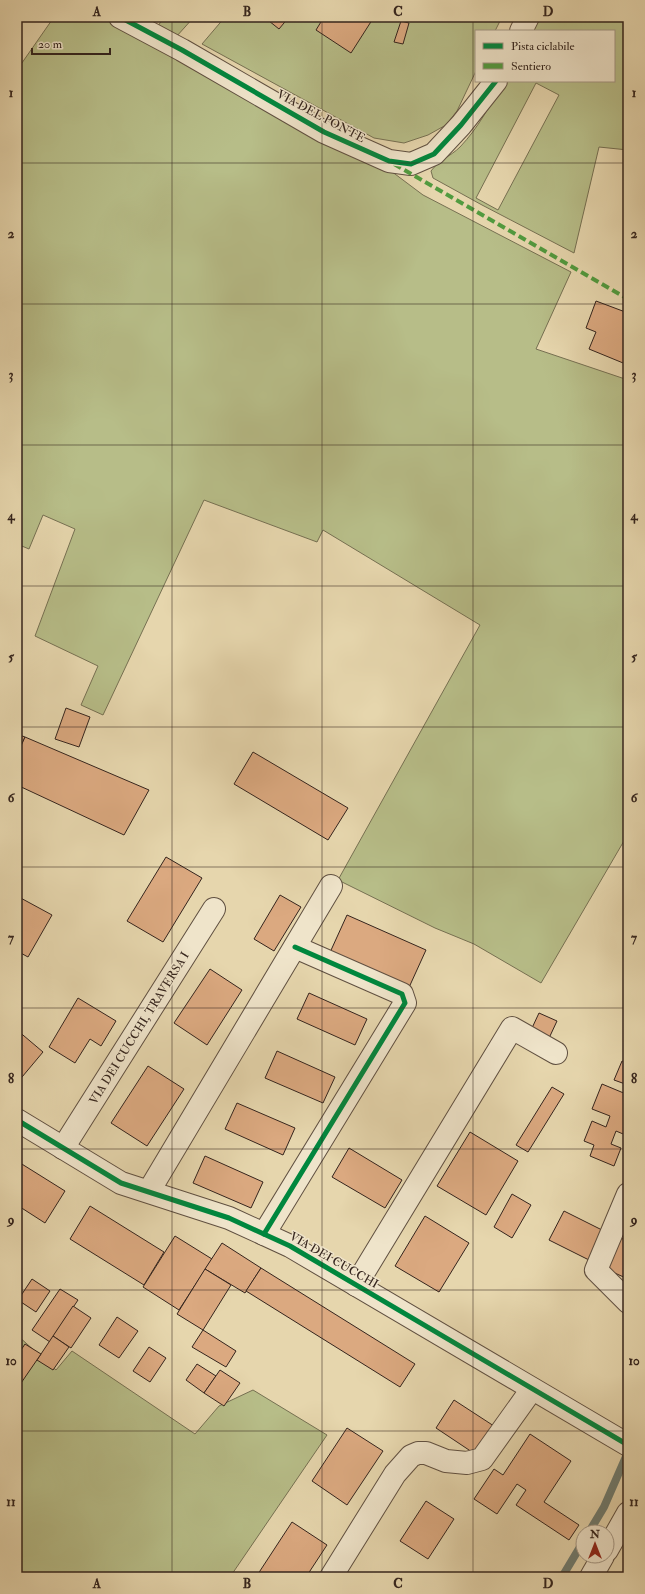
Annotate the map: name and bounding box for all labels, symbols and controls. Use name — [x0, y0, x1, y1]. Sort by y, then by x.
text: A — [92, 4, 102, 20]
text: B — [243, 4, 251, 20]
text: C — [393, 4, 403, 20]
text: D — [543, 4, 554, 20]
scale bar — [32, 30, 110, 56]
legend — [475, 30, 615, 82]
text: 20 m — [38, 37, 63, 52]
text: Pista ciclabile — [511, 39, 575, 54]
text: Sentiero — [511, 59, 551, 74]
text: 1 — [9, 85, 14, 101]
text: 1 — [632, 85, 637, 101]
street label: VIA DEL PONTE — [274, 87, 368, 146]
text: 2 — [8, 226, 15, 242]
text: 2 — [631, 226, 638, 242]
text: 3 — [9, 367, 14, 383]
text: 3 — [632, 367, 637, 383]
text: 4 — [6, 508, 15, 524]
text: 4 — [629, 508, 638, 524]
text: 5 — [8, 649, 14, 665]
text: 5 — [631, 649, 637, 665]
text: 6 — [8, 790, 16, 806]
text: 6 — [631, 790, 639, 806]
text: 7 — [8, 930, 15, 946]
text: 7 — [631, 930, 638, 946]
street label: VIA DEI CUCCHI, TRAVERSA I — [86, 949, 193, 1107]
text: 8 — [8, 1071, 14, 1087]
text: 8 — [631, 1071, 637, 1087]
text: 9 — [6, 1212, 15, 1228]
text: 9 — [629, 1212, 638, 1228]
street label: VIA DEI CUCCHI — [287, 1229, 381, 1292]
text: 10 — [5, 1353, 17, 1369]
text: 10 — [628, 1353, 640, 1369]
text: 11 — [6, 1494, 16, 1510]
text: 11 — [629, 1494, 639, 1510]
north arrow — [575, 1524, 615, 1564]
text: N — [589, 1528, 601, 1541]
text: A — [92, 1576, 102, 1592]
text: B — [243, 1576, 251, 1592]
text: C — [393, 1576, 403, 1592]
text: D — [543, 1576, 554, 1592]

